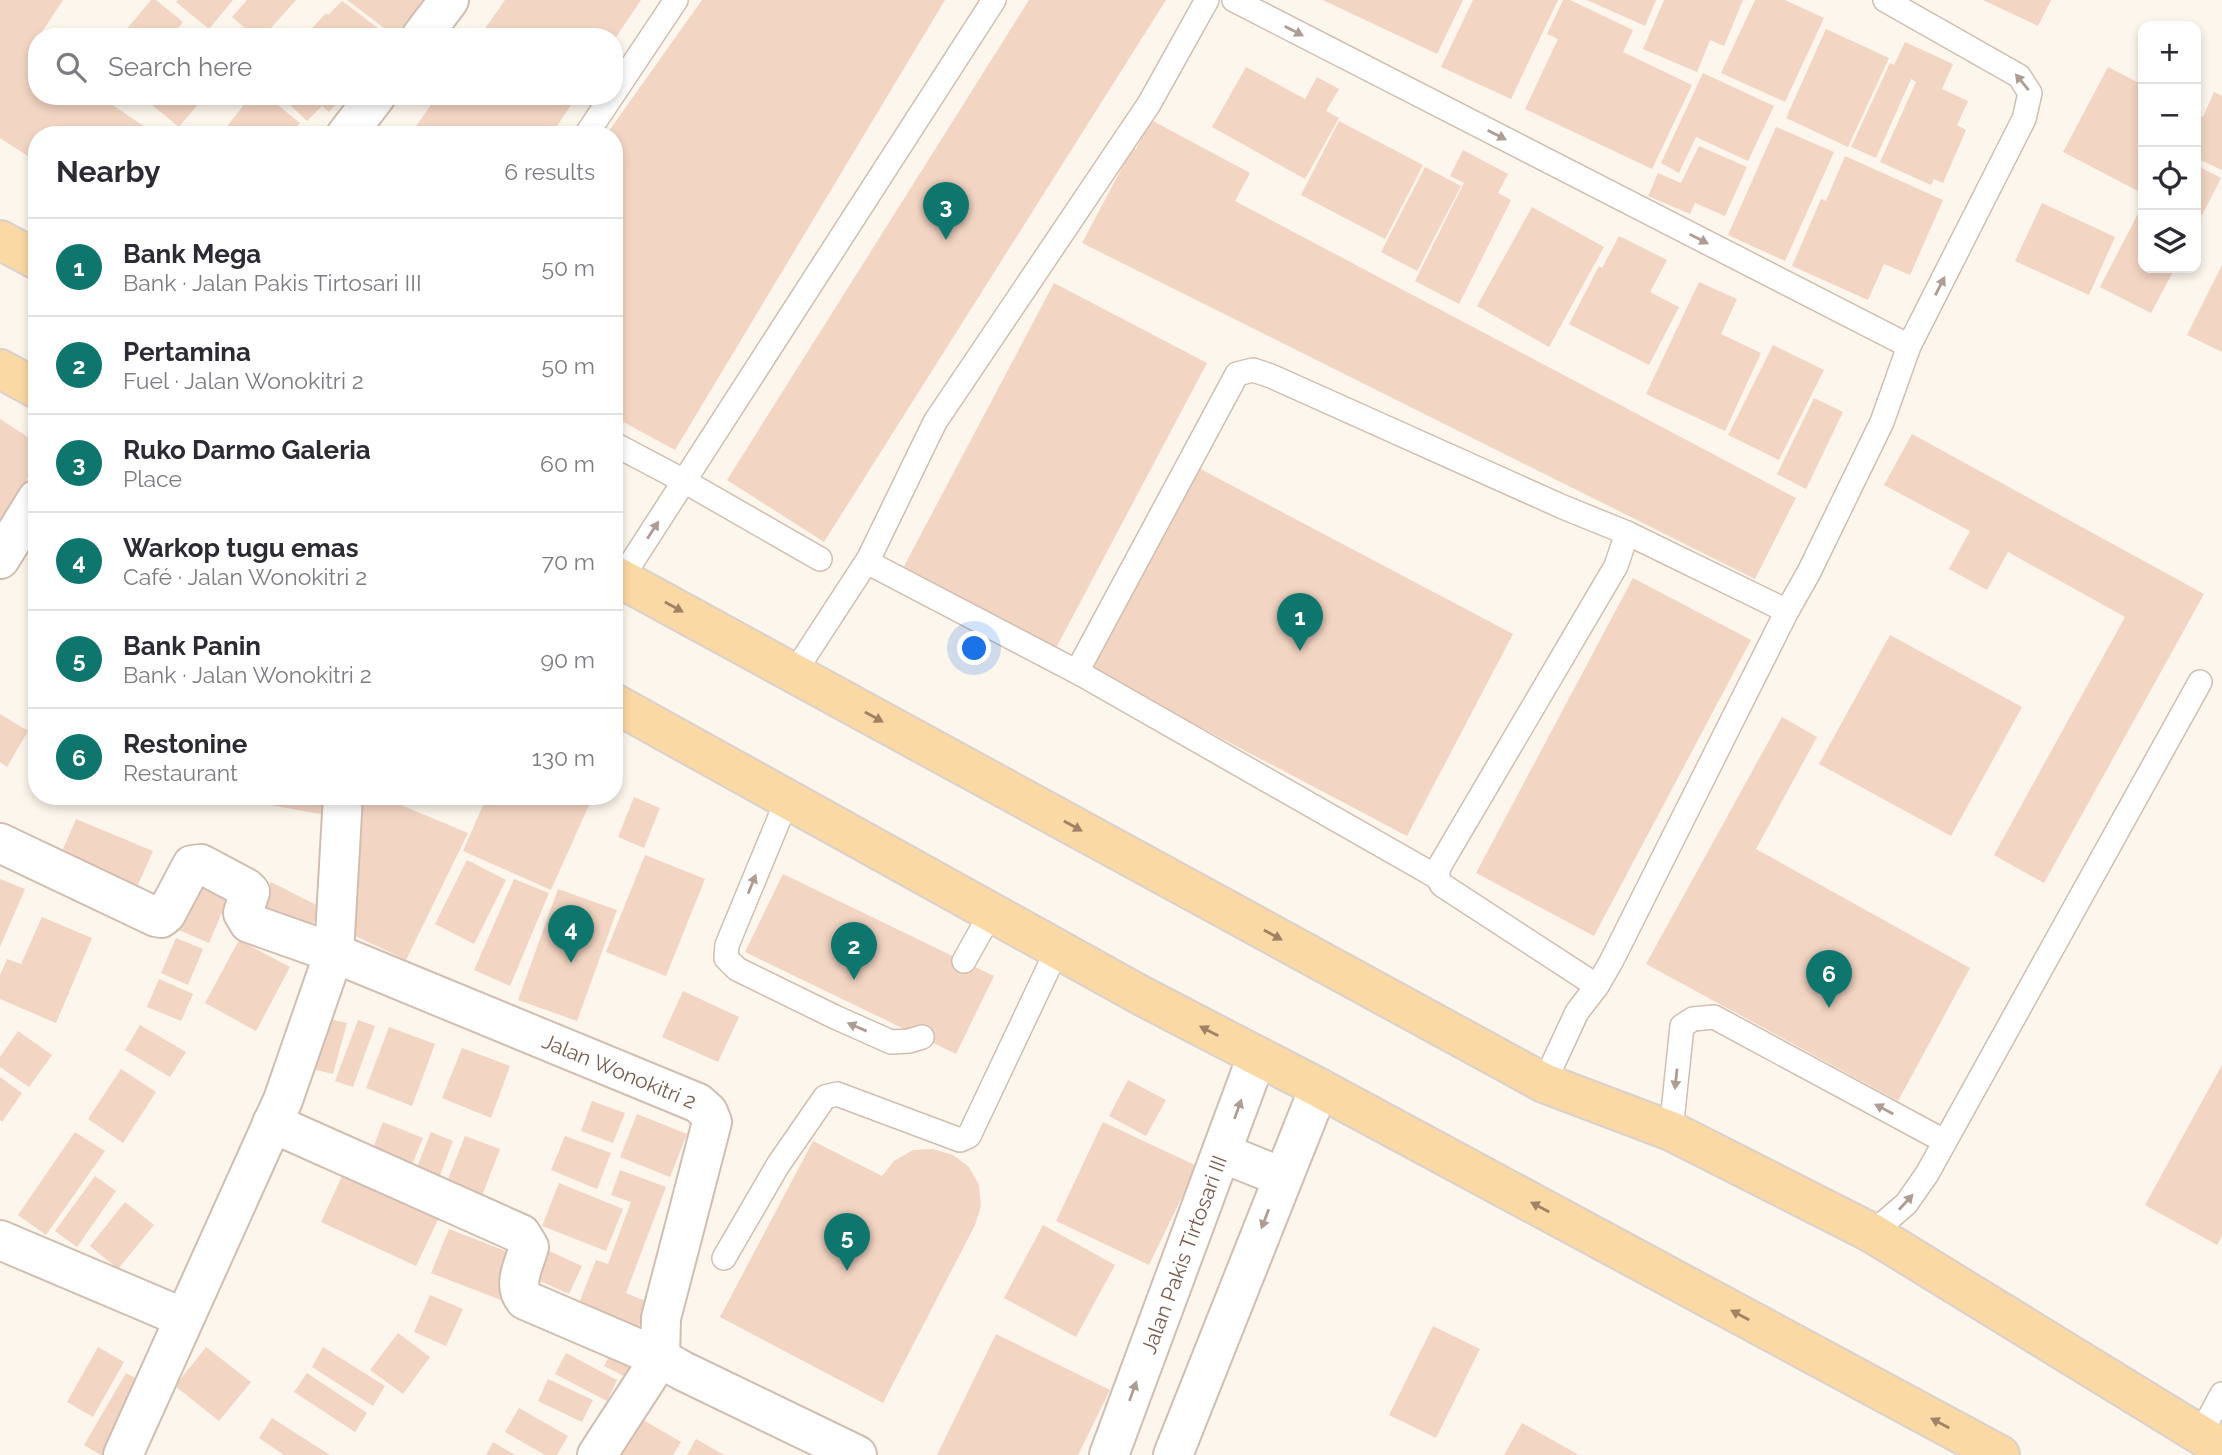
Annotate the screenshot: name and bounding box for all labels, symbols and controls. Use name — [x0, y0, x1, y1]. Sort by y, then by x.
map controls — [2138, 21, 2201, 273]
button: + — [2138, 21, 2201, 84]
one-way arrow — [1284, 26, 1304, 37]
search box — [28, 28, 623, 105]
icon: search — [52, 48, 90, 86]
text: Search here — [108, 52, 252, 82]
one-way arrow — [2014, 73, 2029, 91]
button: − — [2138, 84, 2201, 147]
one-way arrow — [1487, 129, 1507, 141]
button: locate — [2138, 147, 2201, 210]
text: Nearby — [56, 154, 160, 189]
text: 6 results — [504, 158, 595, 185]
pin: 3 — [923, 182, 969, 240]
button: layers — [2138, 210, 2201, 273]
one-way arrow — [1689, 233, 1709, 244]
text: Bank Mega — [123, 239, 261, 269]
text: 1 — [73, 254, 85, 281]
text: 50 m — [541, 254, 595, 281]
text: Bank · Jalan Pakis Tirtosari III — [123, 269, 422, 296]
one-way arrow — [1933, 275, 1945, 295]
text: Pertamina — [123, 337, 251, 367]
text: 2 — [73, 352, 85, 379]
text: 50 m — [541, 352, 595, 379]
text: Fuel · Jalan Wonokitri 2 — [123, 367, 364, 394]
text: Ruko Darmo Galeria — [123, 435, 371, 465]
text: 3 — [73, 450, 85, 477]
text: 60 m — [540, 450, 595, 477]
text: Place — [123, 465, 182, 492]
one-way arrow — [646, 520, 659, 539]
text: Warkop tugu emas — [123, 533, 359, 563]
text: 4 — [72, 548, 86, 575]
text: 70 m — [542, 548, 595, 575]
text: Café · Jalan Wonokitri 2 — [123, 563, 367, 590]
pin: 1 — [1277, 593, 1323, 651]
one-way arrow — [664, 602, 684, 613]
text: Bank Panin — [123, 631, 261, 661]
your location — [957, 631, 991, 665]
text: 5 — [73, 646, 85, 673]
text: 90 m — [540, 646, 595, 673]
text: Bank · Jalan Wonokitri 2 — [123, 661, 372, 688]
one-way arrow — [864, 711, 883, 723]
text: Restonine — [123, 729, 247, 759]
text: 6 — [72, 744, 86, 771]
text: 130 m — [532, 744, 595, 771]
text: Restaurant — [123, 759, 238, 786]
one-way arrow — [1064, 820, 1083, 832]
one-way arrow — [747, 873, 758, 894]
pin: 4 — [548, 905, 594, 963]
pin: 2 — [831, 922, 877, 980]
one-way arrow — [1263, 929, 1283, 941]
pin: 6 — [1806, 950, 1852, 1008]
one-way arrow — [847, 1021, 867, 1033]
one-way arrow — [1199, 1026, 1219, 1037]
street label: Jalan Wonokitri 2 — [539, 1028, 700, 1113]
one-way arrow — [1671, 1068, 1682, 1090]
one-way arrow — [1233, 1098, 1244, 1119]
one-way arrow — [1874, 1103, 1893, 1115]
street label: Jalan Pakis Tirtosari III — [1135, 1152, 1232, 1357]
one-way arrow — [1898, 1193, 1914, 1211]
one-way arrow — [1530, 1201, 1550, 1213]
one-way arrow — [1260, 1209, 1271, 1230]
pin: 5 — [824, 1213, 870, 1271]
one-way arrow — [1730, 1309, 1750, 1321]
one-way arrow — [1128, 1381, 1139, 1402]
one-way arrow — [1930, 1417, 1950, 1429]

